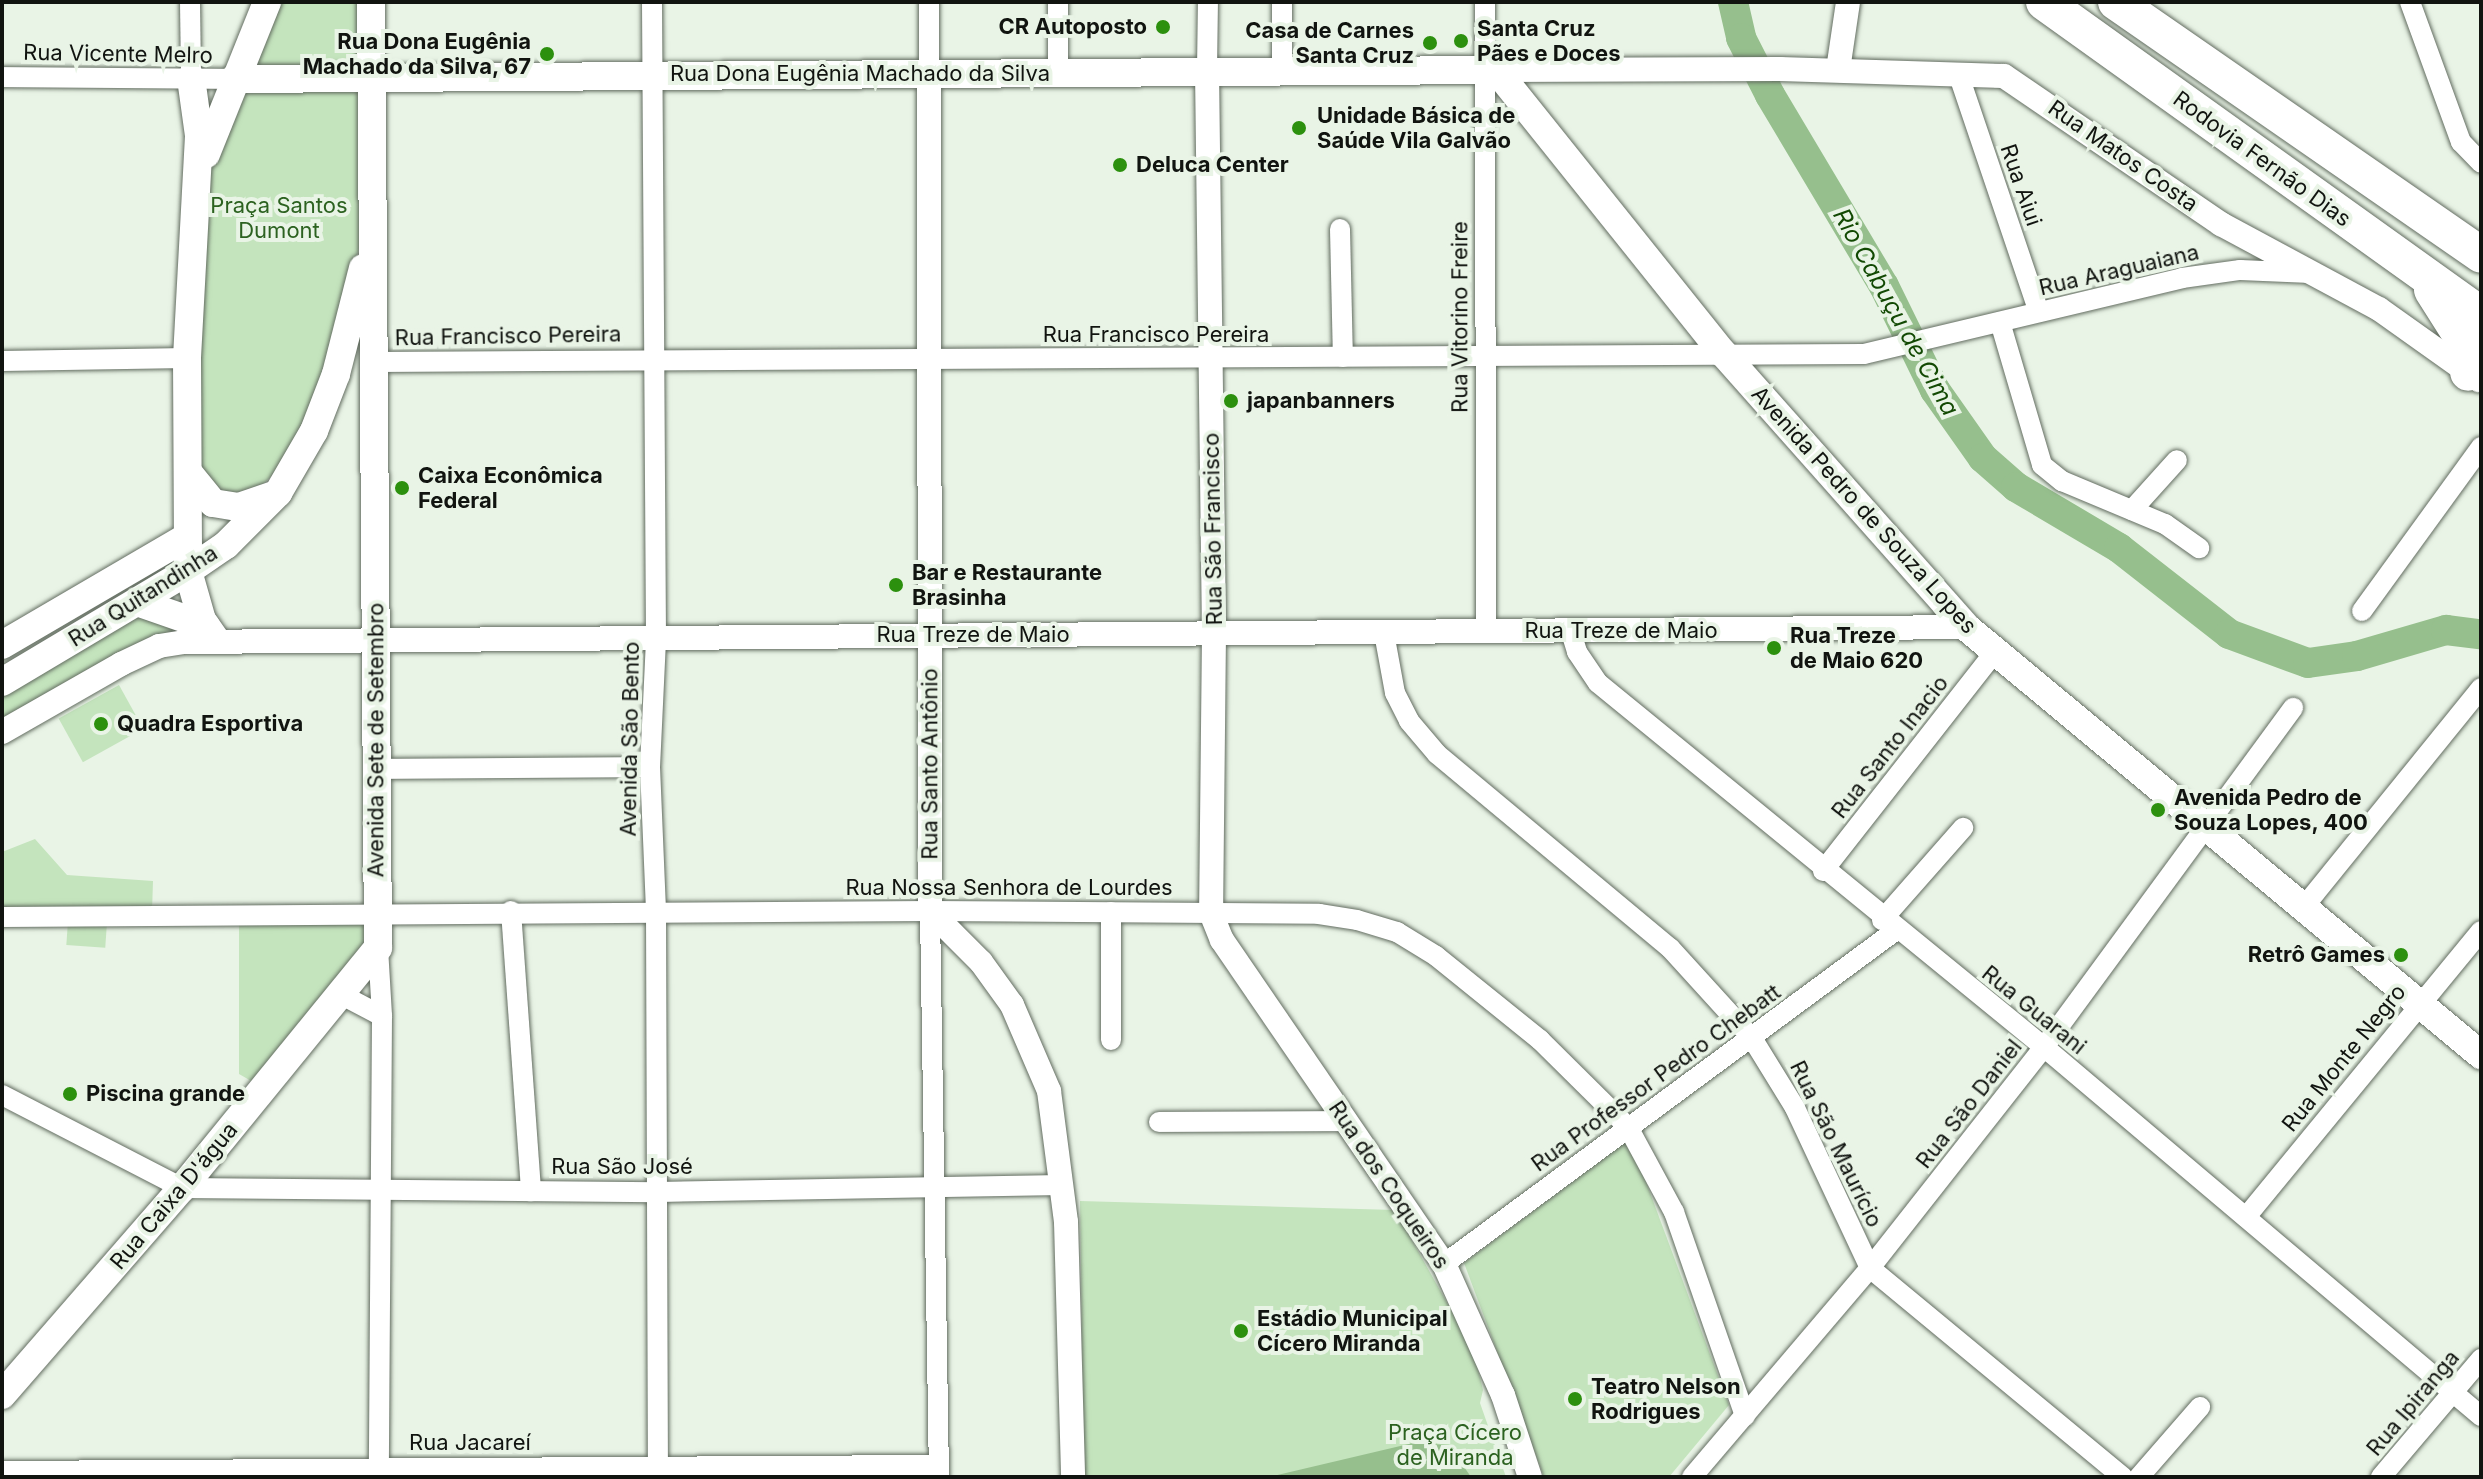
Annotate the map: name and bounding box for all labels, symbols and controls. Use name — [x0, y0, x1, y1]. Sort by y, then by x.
place label: CR Autoposto — [999, 14, 1147, 40]
place label: Santa Cruz Pães e Doces — [1477, 15, 1620, 66]
place label: Casa de Carnes Santa Cruz — [1245, 17, 1414, 68]
marker: CR Autoposto — [1154, 18, 1172, 36]
place label: Rua Dona Eugênia Machado da Silva, 67 — [302, 28, 531, 80]
marker: Santa Cruz Pães e Doces — [1452, 32, 1470, 50]
marker: Casa de Carnes Santa Cruz — [1421, 34, 1439, 52]
street label: Rua Vicente Melro — [23, 39, 213, 69]
marker: Rua Dona Eugênia Machado da Silva, 67 — [538, 45, 556, 63]
street label: Rua Dona Eugênia Machado da Silva — [670, 61, 1050, 87]
street label: Rodovia Fernão Dias — [2168, 86, 2356, 232]
street label: Rua Matos Costa — [2043, 95, 2203, 217]
place label: Unidade Básica de Saúde Vila Galvão — [1317, 102, 1515, 154]
marker: Unidade Básica de Saúde Vila Galvão — [1288, 117, 1310, 139]
street label: Rua Aiui — [1995, 141, 2047, 229]
place label: Deluca Center — [1136, 152, 1289, 178]
marker: Deluca Center — [1111, 156, 1129, 174]
park label: Praça Santos Dumont — [210, 192, 348, 244]
water label: Rio Cabuçu de Cima — [1827, 203, 1965, 421]
street label: Rua Vitorino Freire — [1447, 221, 1473, 413]
street label: Rua Araguaiana — [2036, 239, 2202, 301]
street label: Rua Francisco Pereira — [394, 321, 622, 351]
street label: Rua Francisco Pereira — [1043, 322, 1269, 348]
street label: Avenida Pedro de Souza Lopes — [1746, 381, 1982, 639]
place label: japanbanners — [1247, 388, 1395, 414]
marker: japanbanners — [1222, 392, 1240, 410]
street label: Rua São Francisco — [1198, 432, 1228, 626]
place label: Caixa Econômica Federal — [418, 462, 603, 514]
marker: Caixa Econômica Federal — [393, 479, 411, 497]
street label: Rua Quitandinha — [64, 540, 222, 652]
place label: Bar e Restaurante Brasinha — [912, 559, 1102, 610]
marker: Bar e Restaurante Brasinha — [887, 576, 905, 594]
street label: Avenida Sete de Setembro — [363, 603, 389, 877]
street label: Rua Treze de Maio — [1524, 618, 1718, 644]
street label: Rua Treze de Maio — [876, 622, 1070, 648]
place label: Rua Treze de Maio 620 — [1790, 622, 1923, 674]
marker: Rua Treze de Maio 620 — [1765, 639, 1783, 657]
street label: Avenida São Bento — [615, 641, 645, 837]
street label: Rua Santo Antônio — [917, 668, 943, 860]
street label: Rua Santo Inacio — [1826, 670, 1954, 824]
place label: Quadra Esportiva — [117, 711, 303, 737]
marker: Quadra Esportiva — [92, 715, 110, 733]
place label: Avenida Pedro de Souza Lopes, 400 — [2174, 784, 2369, 836]
marker: Avenida Pedro de Souza Lopes, 400 — [2149, 801, 2167, 819]
street label: Rua Nossa Senhora de Lourdes — [845, 875, 1173, 901]
place label: Retrô Games — [2248, 942, 2385, 968]
marker: Retrô Games — [2392, 946, 2410, 964]
street label: Rua Guarani — [1977, 960, 2091, 1060]
street label: Rua Professor Pedro Chebatt — [1526, 979, 1786, 1177]
street label: Rua Monte Negro — [2277, 979, 2411, 1137]
street label: Rua São Daniel — [1910, 1034, 2028, 1174]
street label: Rua São Maurício — [1784, 1056, 1888, 1232]
place label: Piscina grande — [86, 1081, 245, 1107]
marker: Piscina grande — [61, 1085, 79, 1103]
street label: Rua dos Coqueiros — [1323, 1096, 1455, 1274]
street label: Rua Caixa D'água — [105, 1117, 243, 1275]
street label: Rua São José — [551, 1154, 693, 1180]
place label: Estádio Municipal Cícero Miranda — [1257, 1305, 1448, 1356]
marker: Estádio Municipal Cícero Miranda — [1232, 1322, 1250, 1340]
street label: Rua Ipiranga — [2361, 1345, 2465, 1461]
place label: Teatro Nelson Rodrigues — [1591, 1373, 1741, 1424]
marker: Teatro Nelson Rodrigues — [1566, 1390, 1584, 1408]
park label: Praça Cícero de Miranda — [1388, 1419, 1522, 1470]
street label: Rua Jacareí — [409, 1430, 531, 1456]

